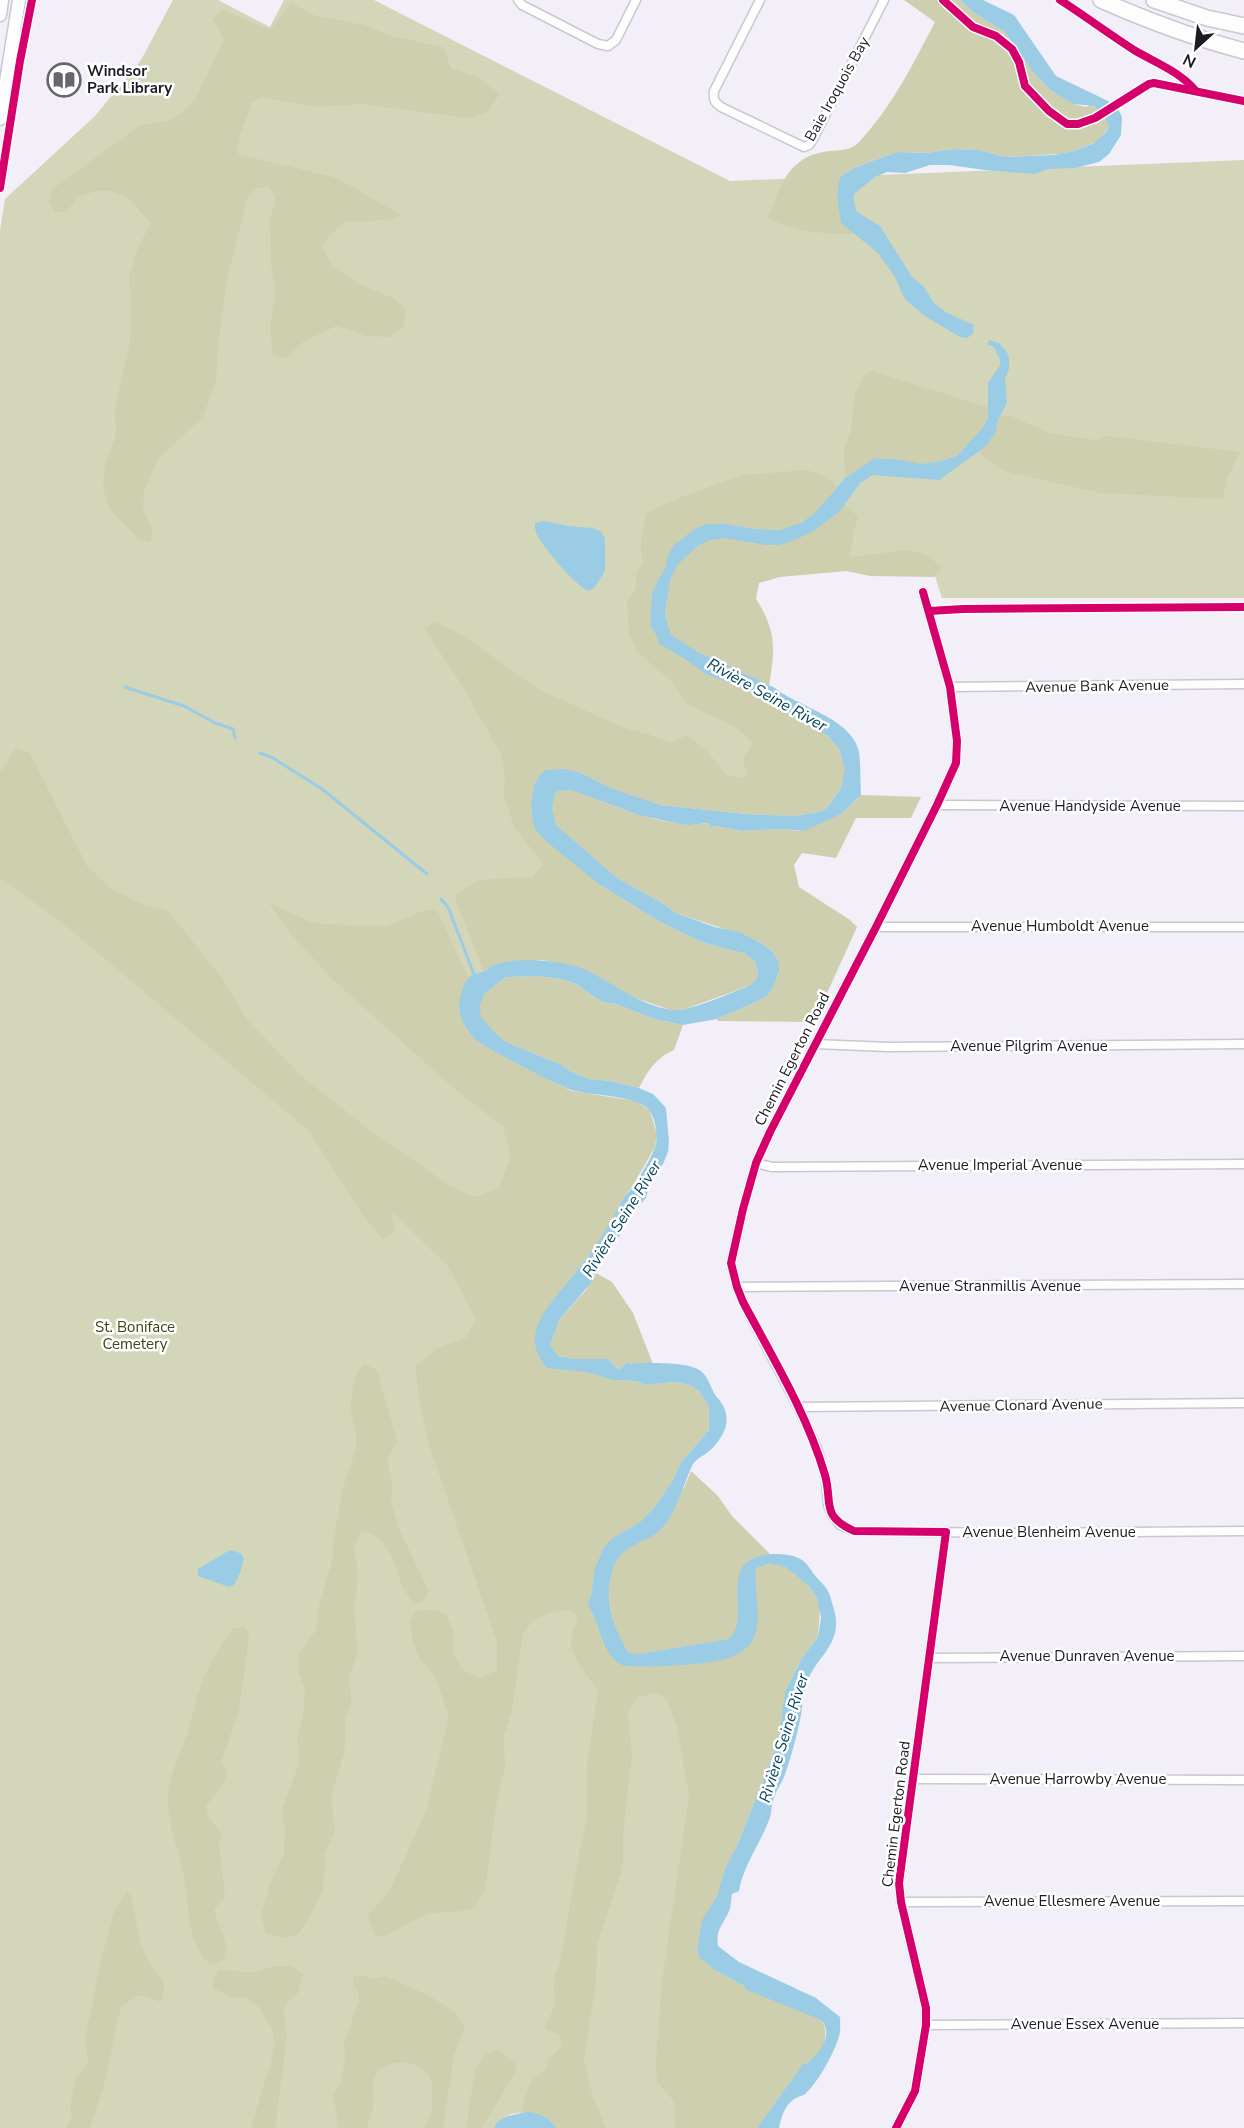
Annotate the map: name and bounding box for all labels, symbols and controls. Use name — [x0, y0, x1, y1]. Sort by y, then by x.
north arrow — [1166, 18, 1226, 78]
street label: Baie Iroquois Bay — [800, 33, 874, 145]
text: N — [1179, 48, 1200, 73]
place label: Windsor Park Library — [87, 61, 172, 98]
library icon: Windsor Park Library — [46, 62, 82, 98]
water label: Rivière Seine River — [703, 653, 832, 738]
street label: Avenue Bank Avenue — [1025, 675, 1169, 697]
street label: Avenue Handyside Avenue — [999, 796, 1181, 816]
street label: Avenue Humboldt Avenue — [971, 916, 1149, 936]
street label: Chemin Egerton Road — [750, 989, 834, 1129]
street label: Avenue Pilgrim Avenue — [950, 1036, 1108, 1056]
water label: Rivière Seine River — [577, 1155, 667, 1282]
street label: Avenue Imperial Avenue — [918, 1155, 1082, 1175]
street label: Avenue Stranmillis Avenue — [899, 1276, 1081, 1296]
park label: St. Boniface Cemetery — [95, 1317, 175, 1354]
street label: Avenue Clonard Avenue — [939, 1394, 1103, 1416]
street label: Avenue Blenheim Avenue — [962, 1522, 1136, 1542]
street label: Avenue Dunraven Avenue — [999, 1646, 1175, 1666]
water label: Rivière Seine River — [754, 1670, 814, 1805]
street label: Chemin Egerton Road — [877, 1740, 915, 1888]
street label: Avenue Harrowby Avenue — [989, 1769, 1167, 1789]
street label: Avenue Ellesmere Avenue — [984, 1891, 1160, 1911]
street label: Avenue Essex Avenue — [1011, 2014, 1159, 2034]

